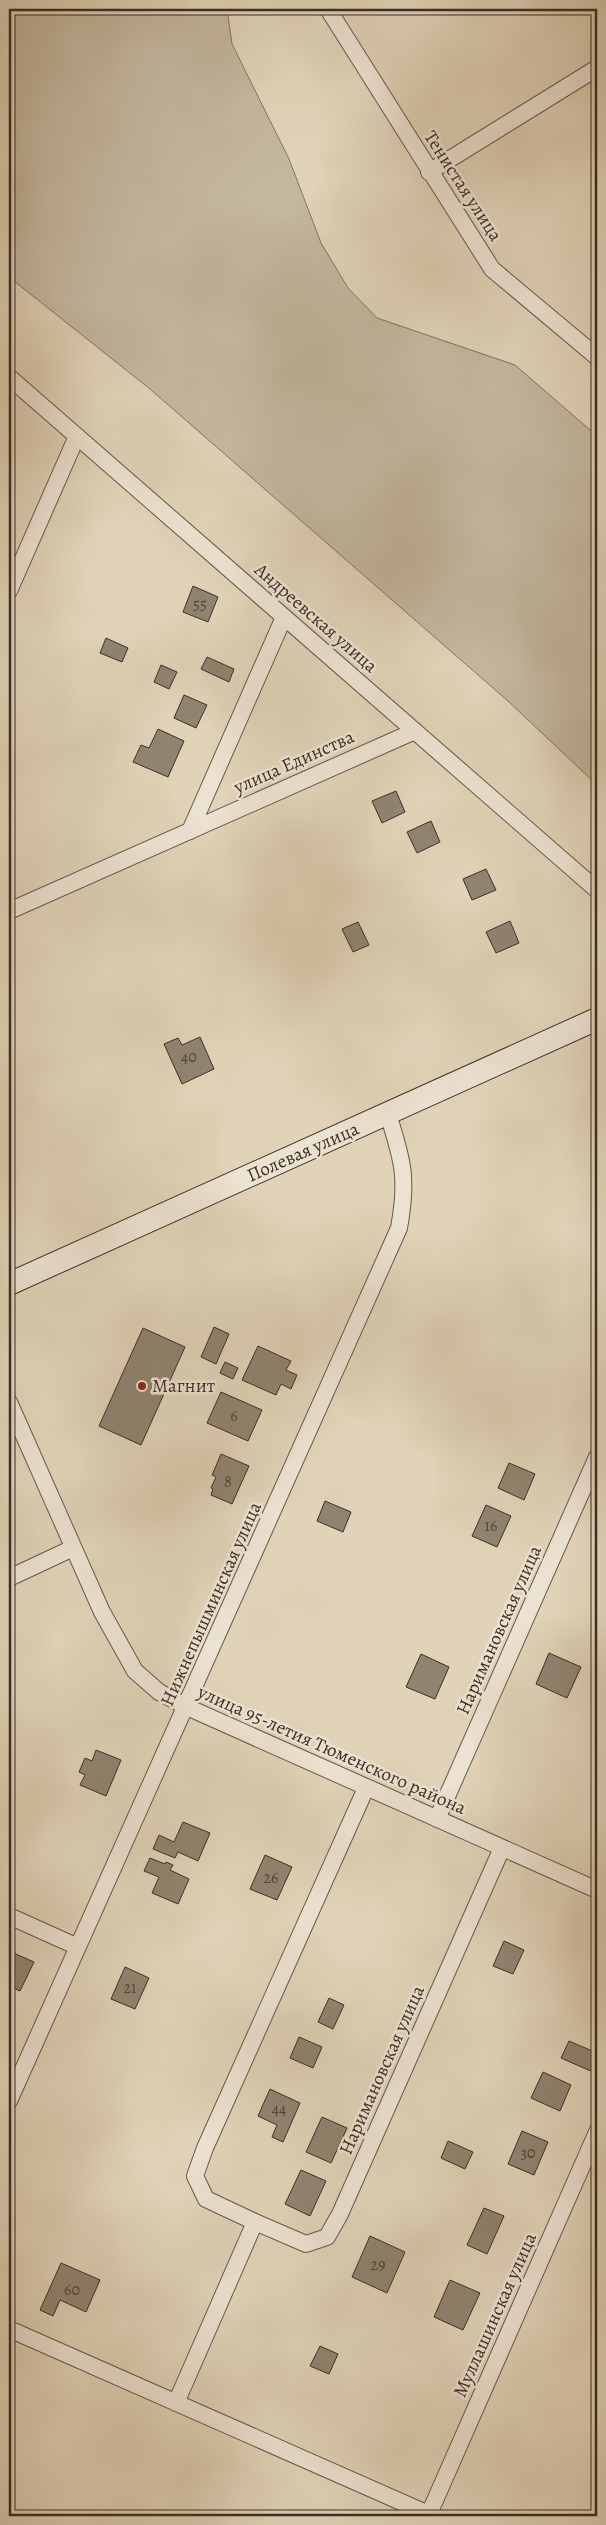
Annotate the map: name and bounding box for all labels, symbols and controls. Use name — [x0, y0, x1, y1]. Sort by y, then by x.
street label: Тенистая улица — [418, 126, 509, 247]
street label: Андреевская улица — [248, 557, 383, 679]
house number: 55 — [193, 593, 207, 615]
street label: улица Единства — [229, 724, 359, 801]
house number: 40 — [181, 1046, 197, 1068]
street label: Полевая улица — [243, 1116, 363, 1188]
place label: Магнит — [152, 1373, 216, 1399]
marker: Магнит — [136, 1380, 148, 1392]
house number: 6 — [230, 1405, 238, 1427]
house number: 8 — [224, 1471, 232, 1493]
street label: Нижнепышминская улица — [154, 1497, 268, 1710]
house number: 16 — [485, 1515, 497, 1537]
street label: Наримановская улица — [450, 1541, 548, 1719]
street label: улица 95-летия Тюменского района — [193, 1679, 470, 1821]
house number: 26 — [264, 1867, 279, 1889]
house number: 21 — [123, 1977, 137, 1999]
street label: Наримановская улица — [333, 1981, 431, 2159]
house number: 44 — [272, 2098, 286, 2120]
house number: 30 — [520, 2142, 536, 2164]
street label: Муллашинская улица — [447, 2228, 543, 2401]
house number: 29 — [371, 2254, 385, 2276]
house number: 60 — [64, 2279, 80, 2301]

